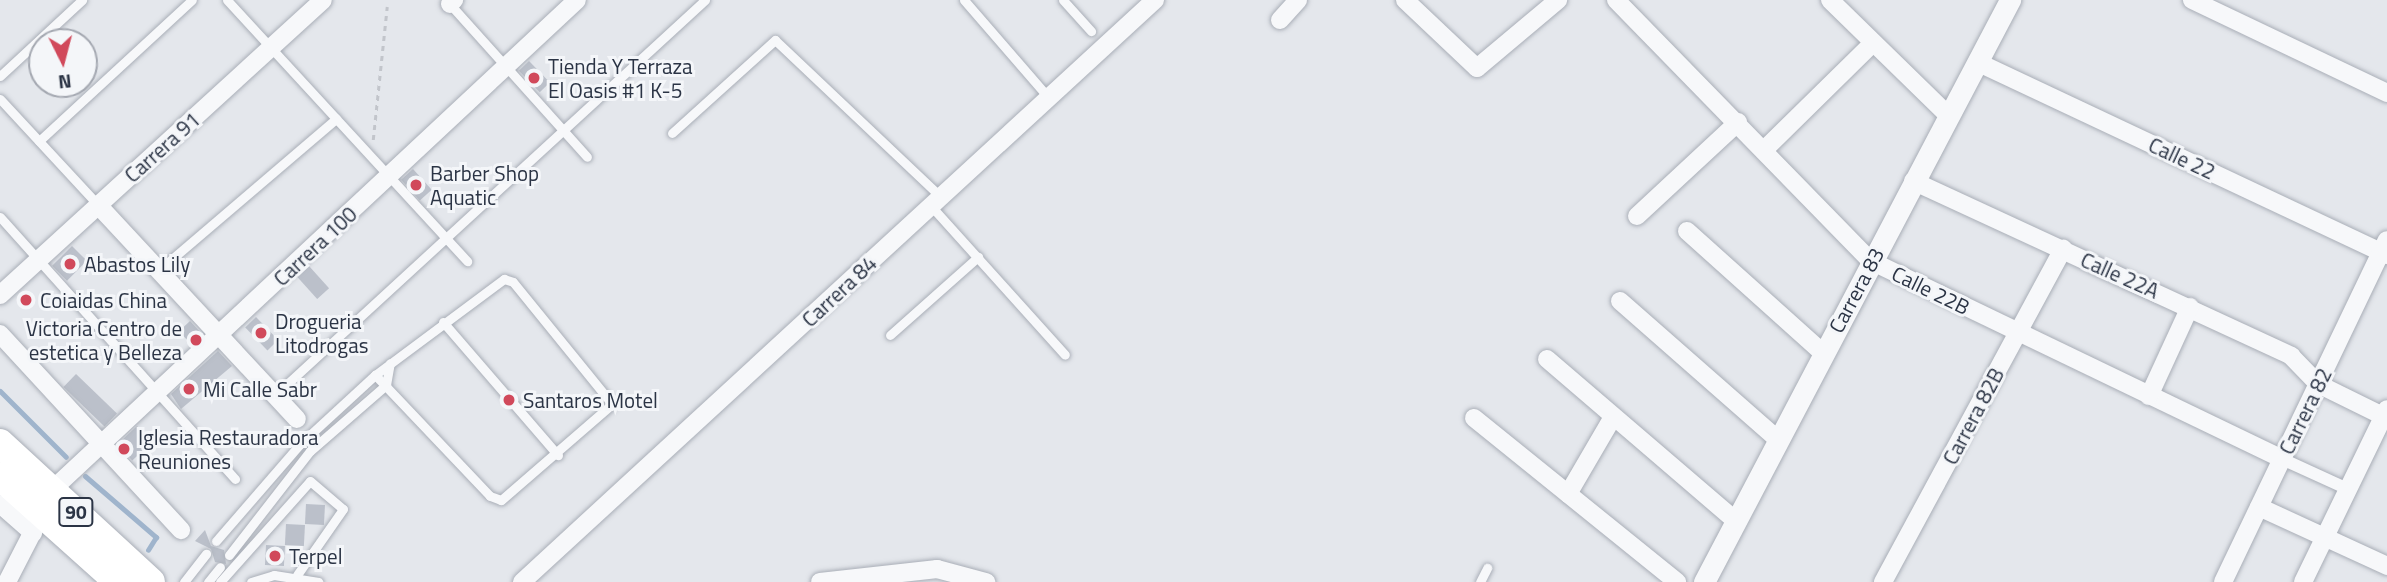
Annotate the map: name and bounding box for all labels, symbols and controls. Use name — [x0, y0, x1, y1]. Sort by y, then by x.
north arrow — [28, 28, 98, 98]
place label: Tienda Y Terraza El Oasis #1 K-5 — [548, 53, 693, 103]
text: N — [57, 67, 73, 98]
marker: Tienda Y Terraza El Oasis #1 K-5 — [526, 70, 542, 86]
street label: Carrera 91 — [119, 107, 205, 187]
street label: Calle 22 — [2145, 132, 2219, 184]
place label: Barber Shop Aquatic — [430, 160, 539, 210]
marker: Barber Shop Aquatic — [408, 177, 424, 193]
street label: Carrera 100 — [268, 201, 362, 291]
street label: Carrera 83 — [1823, 243, 1889, 337]
street label: Calle 22A — [2077, 247, 2163, 303]
street label: Carrera 84 — [796, 250, 882, 332]
place label: Abastos Lily — [84, 251, 190, 277]
marker: Abastos Lily — [62, 256, 78, 272]
street label: Calle 22B — [1888, 260, 1974, 320]
place label: Coiaidas China — [40, 287, 167, 313]
marker: Coiaidas China — [18, 292, 34, 308]
place label: Drogueria Litodrogas — [275, 308, 368, 358]
place label: Victoria Centro de estetica y Belleza — [26, 315, 182, 365]
marker: Drogueria Litodrogas — [253, 325, 269, 341]
marker: Victoria Centro de estetica y Belleza — [188, 332, 204, 348]
street label: Carrera 82B — [1937, 363, 2009, 469]
street label: Carrera 82 — [2273, 364, 2337, 458]
place label: Mi Calle Sabr — [203, 376, 317, 402]
marker: Mi Calle Sabr — [181, 381, 197, 397]
place label: Santaros Motel — [523, 387, 658, 413]
marker: Santaros Motel — [501, 392, 517, 408]
place label: Iglesia Restauradora Reuniones — [138, 424, 319, 474]
marker: Iglesia Restauradora Reuniones — [116, 441, 132, 457]
road number: 90 — [57, 496, 95, 527]
place label: Terpel — [289, 543, 343, 569]
marker: Terpel — [267, 548, 283, 564]

